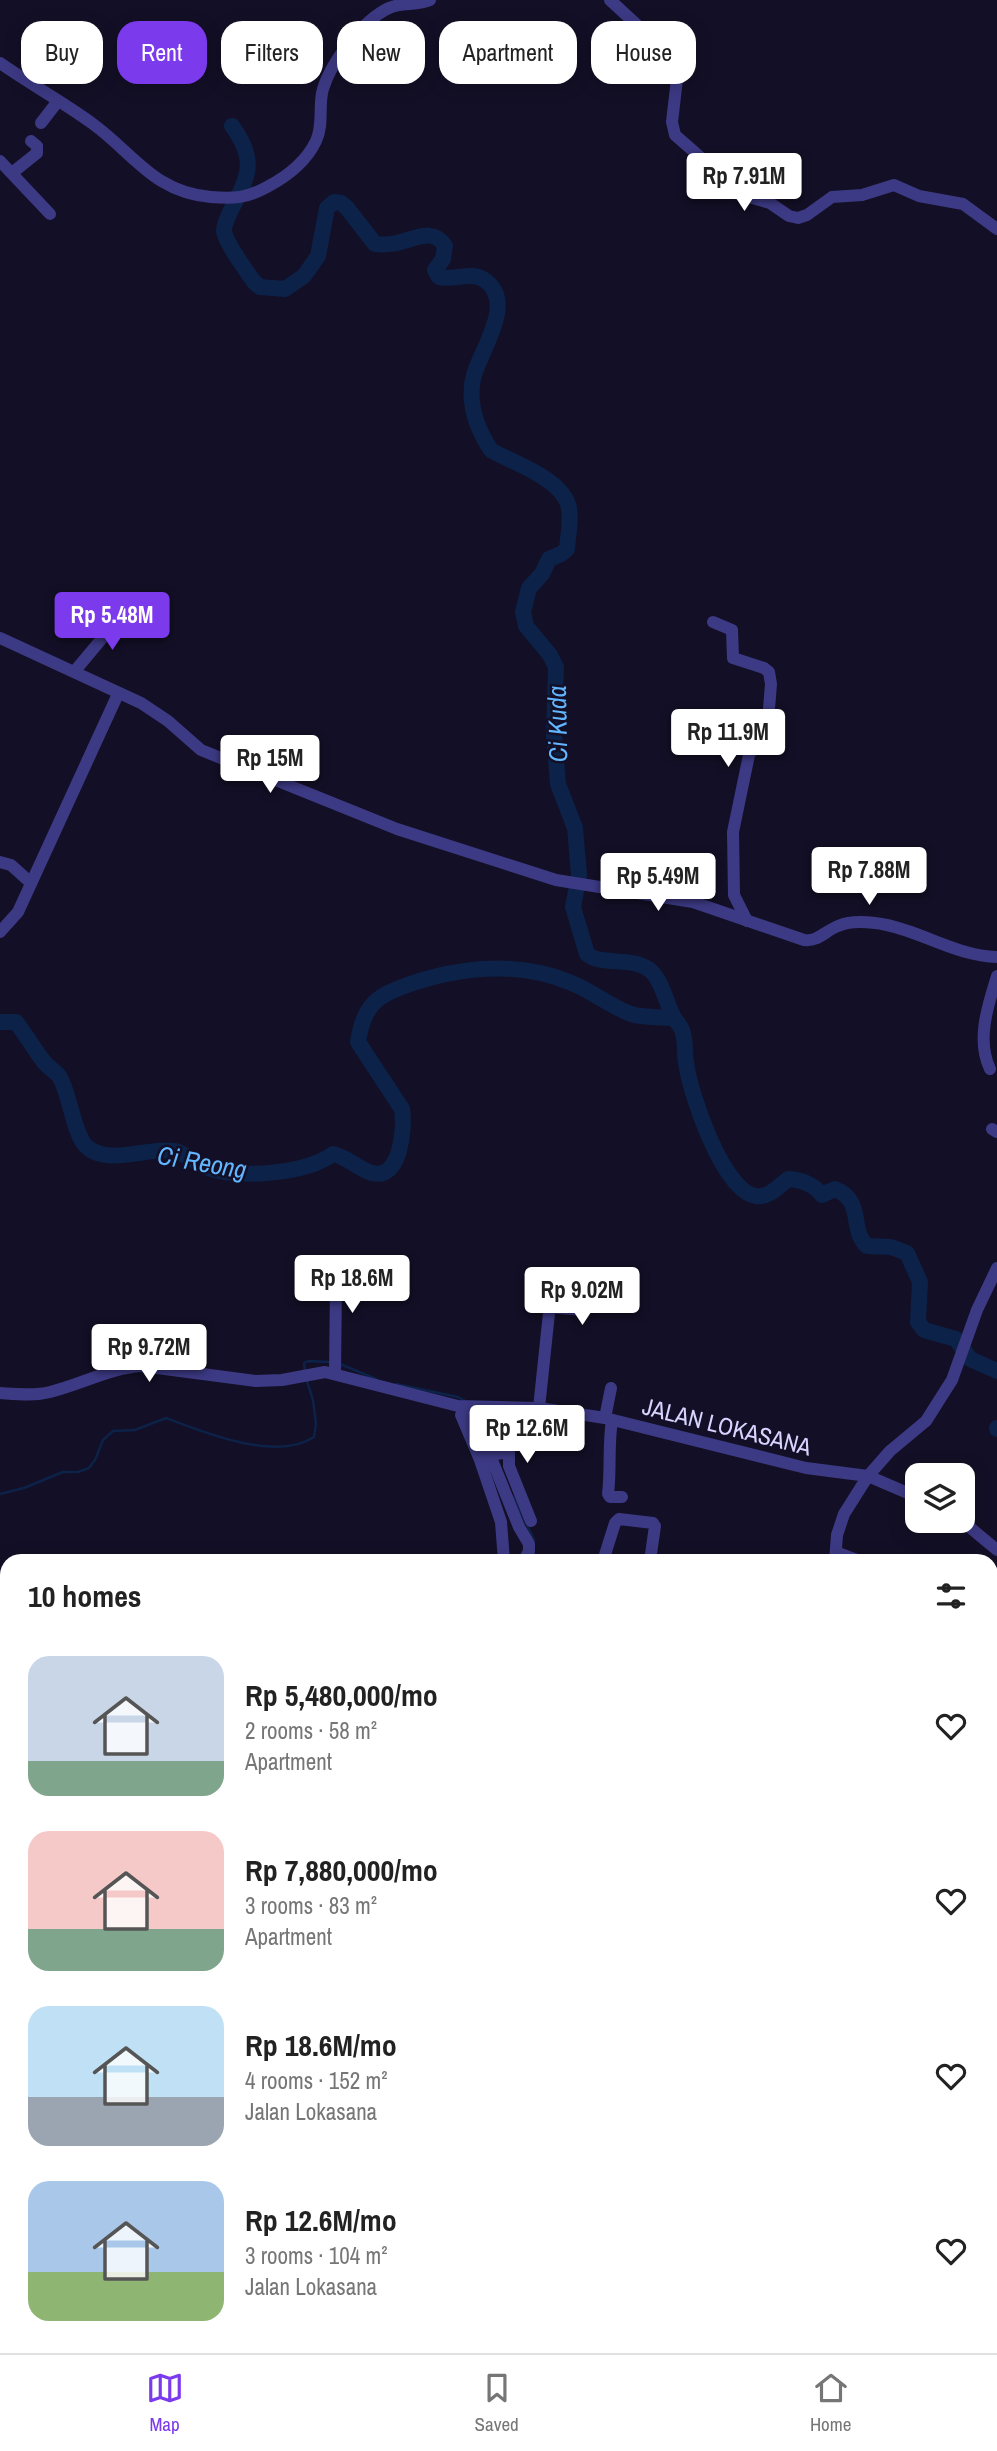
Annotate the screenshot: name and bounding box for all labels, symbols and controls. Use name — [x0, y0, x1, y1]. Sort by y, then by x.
chip: Buy — [21, 21, 103, 84]
chip: Rent — [117, 21, 207, 84]
chip: Filters — [221, 21, 323, 84]
chip: New — [337, 21, 425, 84]
chip: Apartment — [439, 21, 577, 84]
chip: House — [591, 21, 696, 84]
pin: Rp 7.91M — [672, 154, 816, 213]
text: Rp 7.91M — [703, 160, 785, 191]
pin: Rp 5.48M — [40, 592, 184, 652]
text: Rp 5.48M — [71, 599, 153, 630]
water label: Ci Kuda — [539, 685, 575, 763]
pin: Rp 11.9M — [656, 710, 800, 769]
text: Rp 11.9M — [687, 716, 769, 747]
pin: Rp 15M — [213, 736, 327, 795]
text: Rp 15M — [236, 742, 304, 773]
pin: Rp 7.88M — [797, 848, 941, 907]
pin: Rp 5.49M — [586, 853, 730, 913]
text: Rp 7.88M — [828, 854, 910, 885]
text: Rp 5.49M — [617, 860, 699, 891]
water label: Ci Reong — [155, 1137, 250, 1187]
pin: Rp 18.6M — [280, 1256, 424, 1315]
text: Rp 18.6M — [311, 1262, 393, 1293]
pin: Rp 9.02M — [510, 1268, 654, 1327]
text: Rp 9.02M — [541, 1274, 623, 1305]
pin: Rp 9.72M — [77, 1324, 221, 1384]
text: Rp 9.72M — [108, 1331, 190, 1362]
street label: JALAN LOKASANA — [639, 1390, 816, 1463]
pin: Rp 12.6M — [455, 1406, 599, 1465]
text: Rp 12.6M — [486, 1412, 568, 1443]
map controls — [905, 1463, 975, 1533]
button: layers — [905, 1463, 975, 1533]
text: 10 homes — [28, 1576, 142, 1616]
icon: filters — [932, 1577, 970, 1615]
text: Rp 5,480,000/mo — [245, 1675, 438, 1715]
icon: home — [84, 1684, 168, 1768]
icon: heart — [932, 1707, 970, 1745]
text: 2 rooms · 58 m² — [245, 1715, 377, 1746]
text: Apartment — [245, 1746, 332, 1777]
text: Rp 7,880,000/mo — [245, 1850, 438, 1890]
icon: home — [84, 1859, 168, 1943]
icon: heart — [932, 1882, 970, 1920]
text: 3 rooms · 83 m² — [245, 1890, 377, 1921]
text: Apartment — [245, 1921, 332, 1952]
text: Rp 18.6M/mo — [245, 2025, 397, 2065]
icon: home — [84, 2034, 168, 2118]
icon: heart — [932, 2057, 970, 2095]
text: 4 rooms · 152 m² — [245, 2065, 388, 2096]
text: Jalan Lokasana — [245, 2096, 377, 2127]
text: Rp 12.6M/mo — [245, 2200, 397, 2240]
icon: home — [84, 2209, 168, 2293]
icon: heart — [932, 2232, 970, 2270]
text: 3 rooms · 104 m² — [245, 2240, 388, 2271]
text: Jalan Lokasana — [245, 2271, 377, 2302]
tab: Map — [146, 2369, 184, 2437]
tab: Saved — [475, 2369, 519, 2437]
tab: Home — [810, 2369, 851, 2437]

